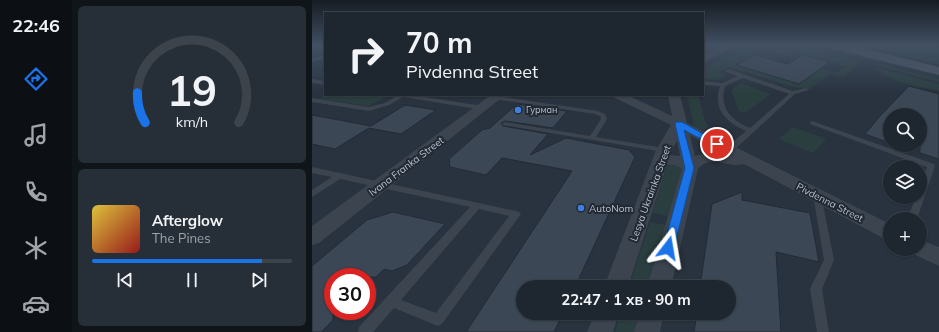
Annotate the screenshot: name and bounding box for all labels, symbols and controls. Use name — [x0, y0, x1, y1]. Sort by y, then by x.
text: 22:46 — [12, 14, 60, 37]
text: 70 m — [406, 25, 472, 60]
icon: right — [340, 28, 392, 80]
text: Pivdenna Street — [406, 60, 538, 83]
text: 19 — [167, 63, 217, 115]
icon: directions — [22, 65, 50, 93]
place label: Гурман — [526, 104, 557, 116]
marker: Гурман — [513, 105, 523, 115]
map controls — [883, 108, 927, 256]
button: search — [883, 108, 927, 152]
text: km/h — [176, 112, 208, 130]
icon: music — [22, 121, 50, 149]
pin — [700, 127, 734, 161]
icon: arrive — [706, 133, 728, 155]
street label: Ivana Franka Street — [366, 134, 447, 199]
street label: Lesya Ukrainka Street — [627, 143, 674, 243]
button: layers — [883, 160, 927, 204]
icon: phone — [22, 178, 50, 206]
street label: Pivdenna Street — [794, 180, 866, 225]
place label: AutoNom — [589, 202, 633, 215]
marker: AutoNom — [576, 203, 586, 213]
text: Afterglow — [152, 211, 223, 230]
button: + — [883, 212, 927, 256]
position arrow — [647, 227, 689, 269]
text: The Pines — [152, 230, 211, 246]
icon: climate — [22, 234, 50, 262]
speed limit sign: 30 — [324, 268, 376, 320]
icon: previous — [114, 269, 136, 291]
icon: pause — [181, 269, 203, 291]
icon: next — [248, 269, 270, 291]
icon: car — [22, 290, 50, 318]
text: 22:47 · 1 хв · 90 m — [561, 290, 691, 309]

